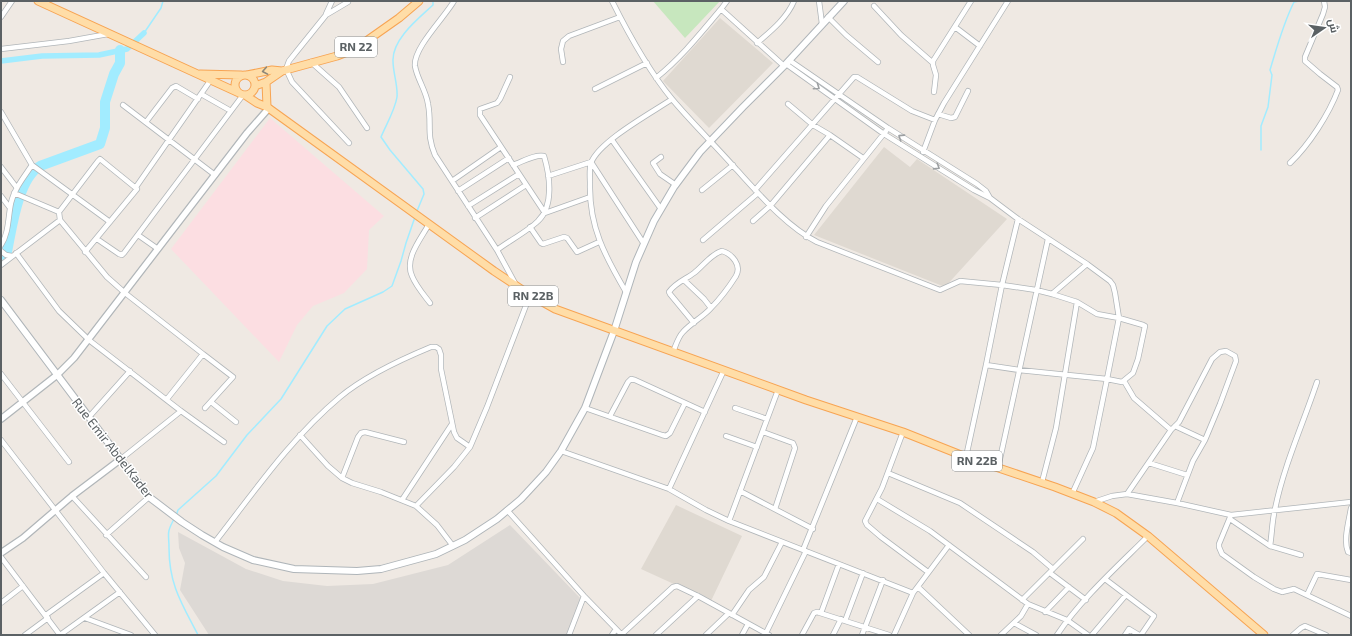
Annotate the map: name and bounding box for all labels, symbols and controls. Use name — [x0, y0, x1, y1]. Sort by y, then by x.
north arrow — [1304, 8, 1344, 48]
text: ش — [1325, 17, 1342, 34]
road number: RN 22 — [335, 37, 377, 57]
one-way arrow — [262, 66, 268, 75]
one-way arrow — [813, 82, 820, 89]
one-way arrow — [898, 134, 905, 142]
one-way arrow — [933, 163, 940, 170]
road number: RN 22B — [508, 286, 558, 306]
street label: Rue Emir AbdelKader — [69, 395, 157, 501]
road number: RN 22B — [952, 451, 1002, 471]

